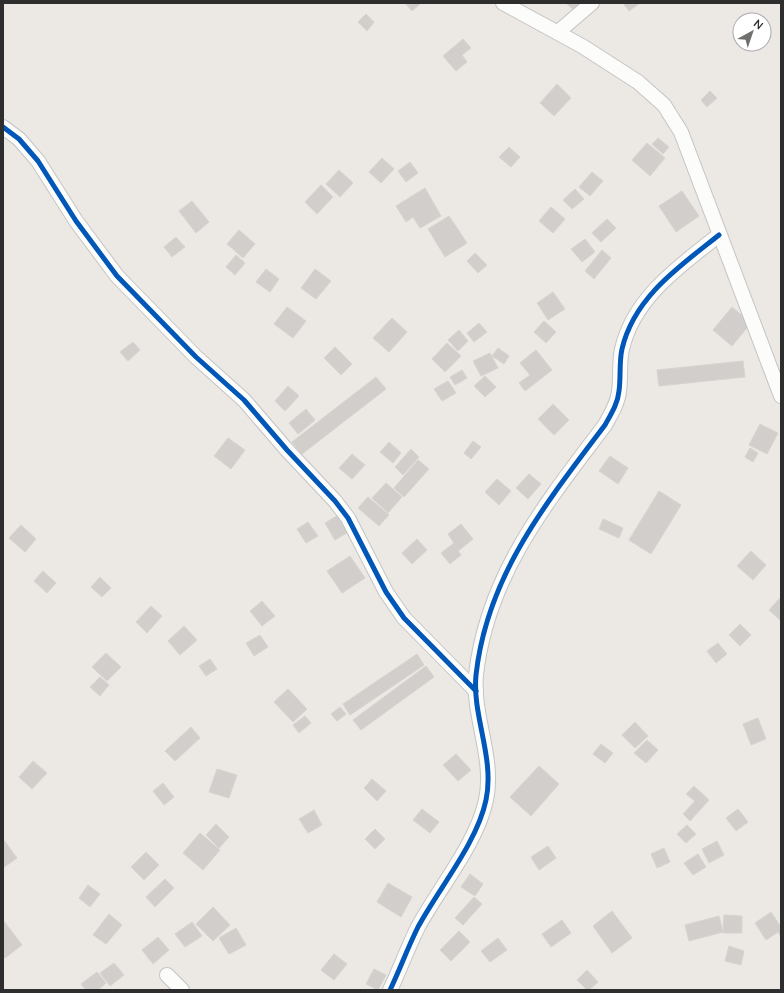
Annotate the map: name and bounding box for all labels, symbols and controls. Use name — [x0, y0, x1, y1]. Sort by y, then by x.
north arrow — [732, 12, 772, 52]
text: N — [750, 16, 766, 33]

